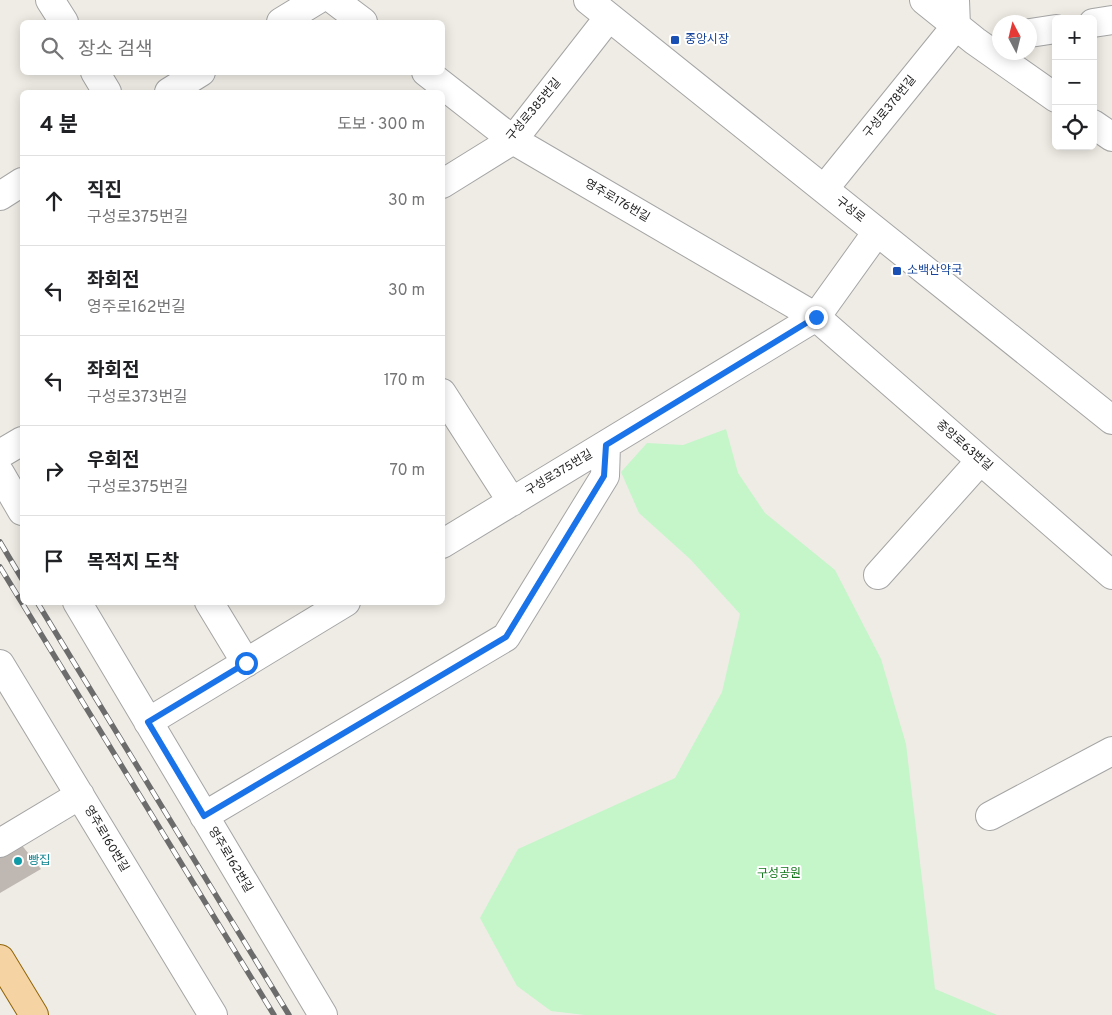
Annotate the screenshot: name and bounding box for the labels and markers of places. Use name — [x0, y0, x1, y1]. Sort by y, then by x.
place label: 중앙시장 — [685, 32, 729, 48]
marker: 중앙시장 — [669, 34, 681, 46]
place label: 소백산약국 — [907, 263, 962, 279]
marker: 소백산약국 — [891, 265, 903, 277]
place label: 빵집 — [28, 853, 50, 869]
marker: 빵집 — [12, 855, 24, 867]

